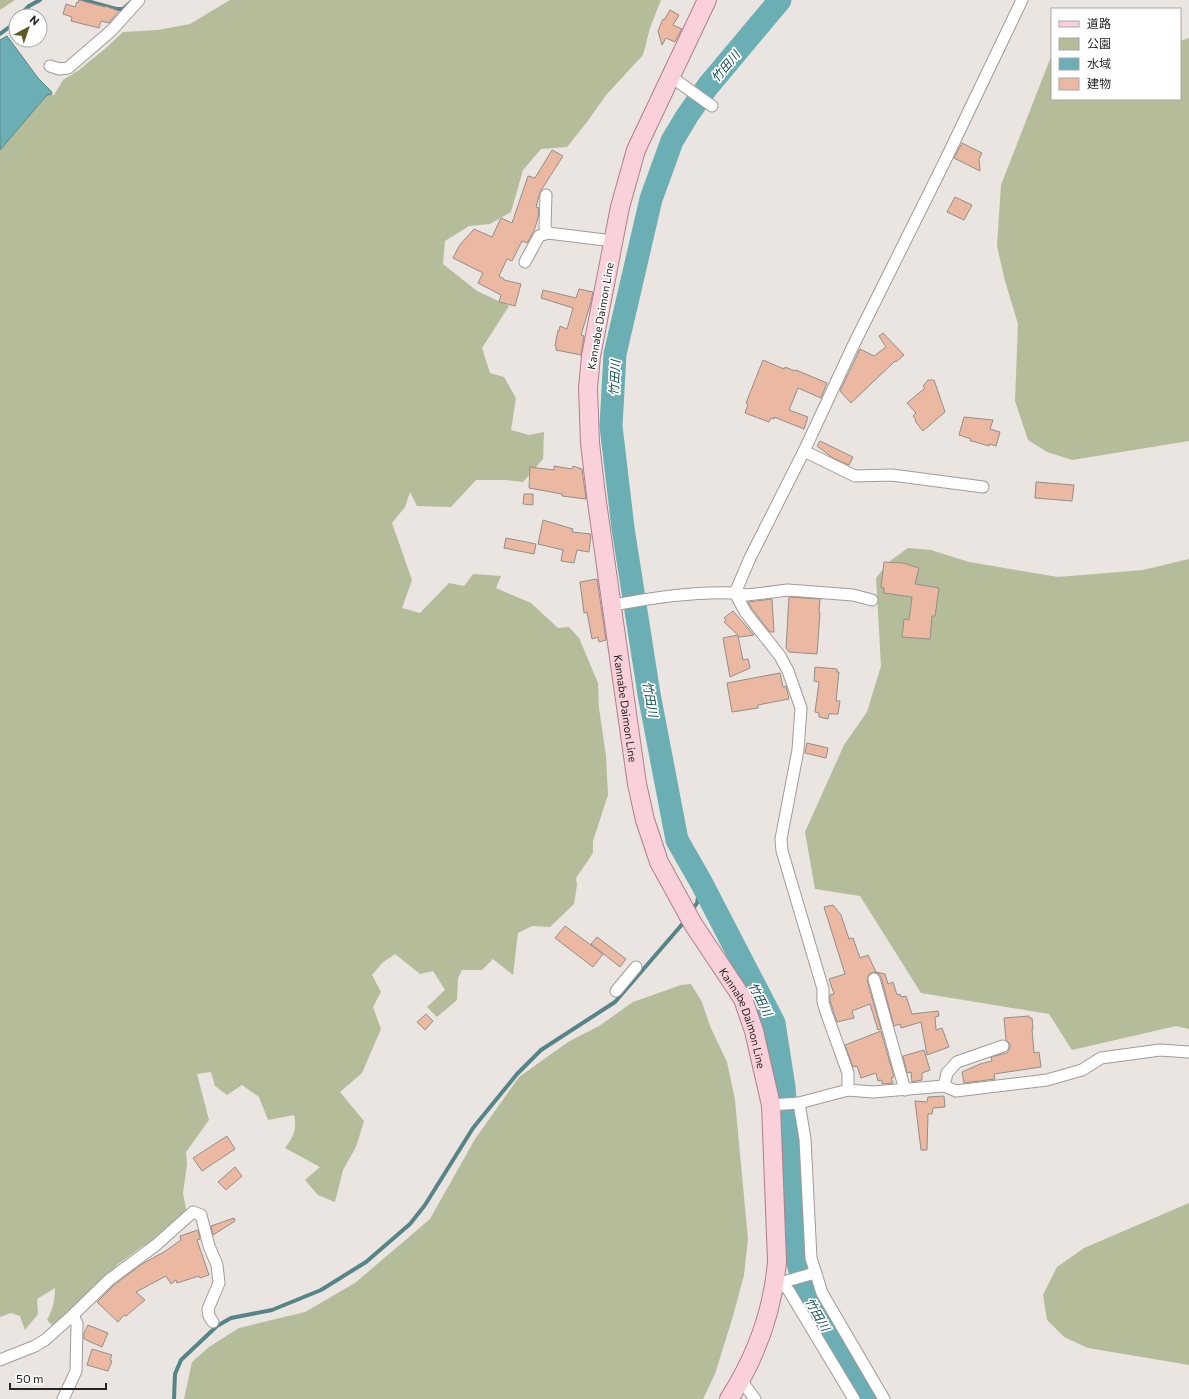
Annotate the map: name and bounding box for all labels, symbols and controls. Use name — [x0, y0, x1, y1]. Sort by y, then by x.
north arrow — [8, 8, 48, 48]
legend — [1051, 8, 1181, 100]
text: N — [27, 12, 42, 28]
text: 道路 — [1087, 16, 1111, 30]
text: 公園 — [1087, 36, 1111, 50]
water label: 竹田川 — [708, 46, 743, 84]
text: 水域 — [1087, 56, 1111, 70]
text: 建物 — [1087, 76, 1111, 90]
street label: Kannabe Daimon Line — [584, 261, 616, 371]
water label: 竹田川 — [606, 358, 622, 396]
street label: Kannabe Daimon Line — [612, 654, 640, 763]
water label: 竹田川 — [641, 680, 661, 720]
street label: Kannabe Daimon Line — [717, 965, 769, 1070]
water label: 竹田川 — [747, 980, 776, 1020]
water label: 竹田川 — [803, 1295, 834, 1335]
scale bar — [10, 1365, 106, 1391]
text: 50 m — [16, 1371, 44, 1385]

